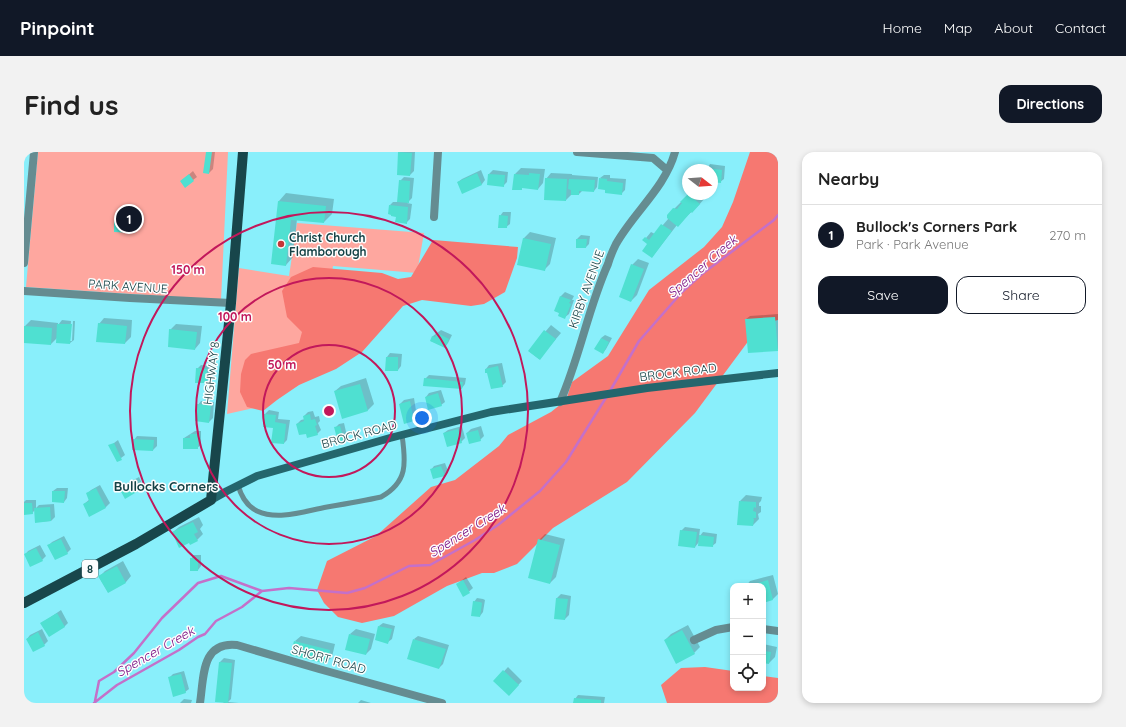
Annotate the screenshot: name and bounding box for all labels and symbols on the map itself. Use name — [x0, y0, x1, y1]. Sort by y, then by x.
north arrow — [682, 164, 718, 200]
pin: 1 — [116, 204, 142, 234]
place label: Christ Church Flamborough — [289, 230, 367, 259]
water label: Spencer Creek — [664, 231, 741, 301]
marker: Christ Church Flamborough — [276, 239, 286, 249]
street label: KIRBY AVENUE — [565, 248, 607, 330]
text: 150 m — [171, 262, 205, 277]
street label: PARK AVENUE — [88, 276, 168, 296]
text: 100 m — [218, 309, 252, 324]
street label: HIGHWAY 8 — [200, 340, 222, 406]
text: 50 m — [268, 357, 296, 372]
street label: BROCK ROAD — [639, 360, 718, 384]
centre of rings — [322, 404, 336, 418]
your location — [412, 408, 432, 428]
street label: BROCK ROAD — [320, 417, 399, 451]
district label: Bullocks Corners — [114, 478, 218, 494]
water label: Spencer Creek — [426, 499, 509, 560]
road number: 8 — [82, 560, 98, 578]
water label: Spencer Creek — [113, 622, 198, 680]
street label: SHORT ROAD — [290, 641, 368, 677]

